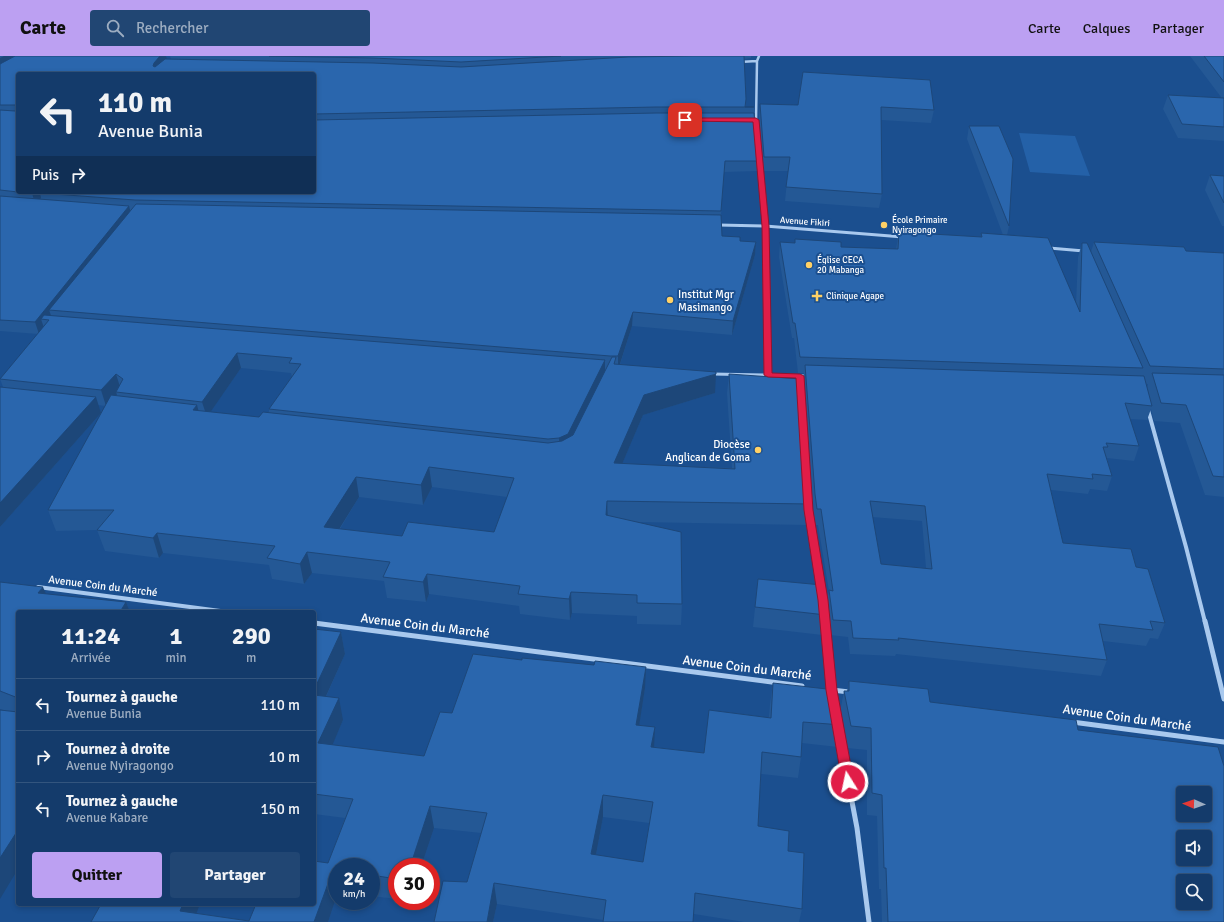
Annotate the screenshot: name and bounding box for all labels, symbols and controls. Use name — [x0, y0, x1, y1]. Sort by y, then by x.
search box — [90, 10, 370, 46]
text: Carte — [20, 16, 66, 40]
icon: search — [104, 17, 126, 39]
text: Rechercher — [136, 19, 209, 37]
text: Carte — [1028, 20, 1061, 37]
text: Calques — [1083, 20, 1130, 37]
text: Partager — [1152, 20, 1204, 37]
text: 110 m — [98, 86, 172, 120]
icon: left — [32, 88, 84, 140]
pin — [668, 103, 702, 137]
icon: arrive — [674, 109, 696, 131]
text: Avenue Bunia — [98, 120, 203, 142]
icon: right — [67, 164, 89, 186]
text: Puis — [32, 166, 59, 184]
place label: École Primaire Nyiragongo — [892, 213, 948, 236]
street label: Avenue Fikiri — [780, 215, 830, 229]
marker: École Primaire Nyiragongo — [879, 220, 889, 230]
place label: Église CECA 20 Mabanga — [817, 253, 865, 276]
marker: Église CECA 20 Mabanga — [804, 260, 814, 270]
place label: Institut Mgr Masimango — [678, 288, 734, 314]
marker: Clinique Agape — [811, 290, 823, 302]
place label: Clinique Agape — [826, 291, 884, 302]
marker: Institut Mgr Masimango — [665, 295, 675, 305]
place label: Diocèse Anglican de Goma — [665, 438, 750, 464]
marker: Diocèse Anglican de Goma — [753, 445, 763, 455]
street label: Avenue Coin du Marché — [48, 573, 158, 599]
street label: Avenue Coin du Marché — [360, 610, 490, 642]
text: 11:24 — [61, 621, 120, 651]
text: 1 — [170, 621, 182, 651]
text: 290 — [232, 621, 271, 651]
text: Arrivée — [71, 650, 111, 666]
text: min — [166, 650, 187, 666]
text: m — [246, 650, 256, 666]
street label: Avenue Coin du Marché — [682, 652, 812, 684]
text: Tournez à gauche — [66, 688, 178, 706]
icon: left — [32, 694, 54, 716]
text: 110 m — [260, 696, 300, 714]
street label: Avenue Coin du Marché — [1062, 701, 1192, 735]
text: Avenue Bunia — [66, 706, 142, 722]
text: Tournez à droite — [66, 740, 170, 758]
icon: right — [32, 746, 54, 768]
text: 10 m — [269, 748, 300, 766]
text: Avenue Nyiragongo — [66, 758, 174, 774]
position arrow — [827, 761, 869, 803]
north arrow — [1176, 786, 1212, 822]
map controls — [1176, 786, 1212, 910]
text: Tournez à gauche — [66, 792, 178, 810]
icon: left — [32, 798, 54, 820]
text: 150 m — [260, 800, 300, 818]
text: Avenue Kabare — [66, 810, 148, 826]
button: sound — [1176, 830, 1212, 866]
button: Quitter — [32, 852, 162, 898]
button: Partager — [170, 852, 300, 898]
speed limit sign: 30 — [388, 858, 440, 910]
text: 24 — [343, 866, 365, 891]
button: search — [1176, 874, 1212, 910]
text: km/h — [343, 888, 365, 900]

